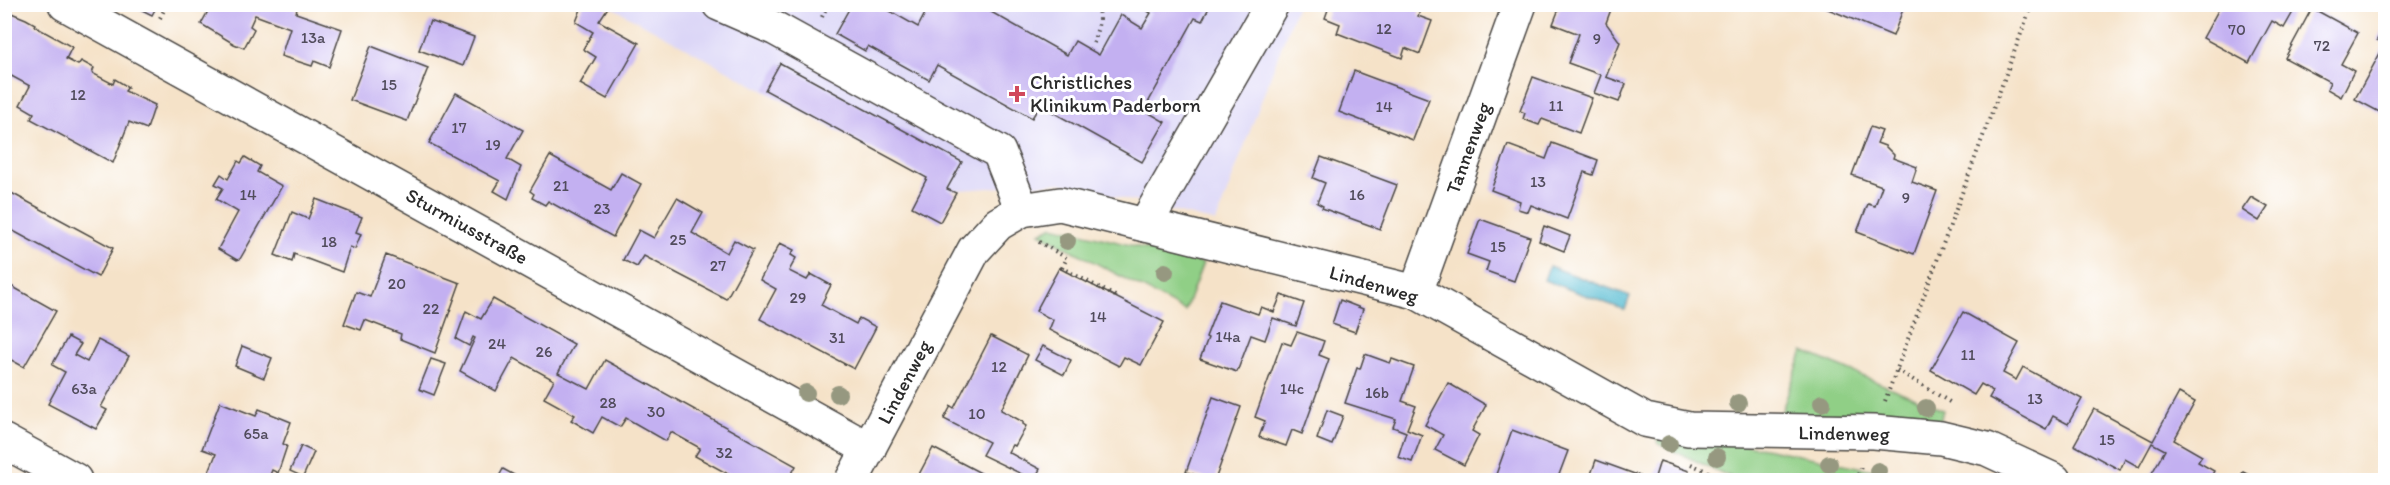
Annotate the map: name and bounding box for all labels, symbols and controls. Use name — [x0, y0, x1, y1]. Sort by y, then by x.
house number: 12 — [1376, 19, 1393, 38]
house number: 70 — [2228, 20, 2246, 39]
house number: 13a — [301, 28, 326, 47]
house number: 9 — [1593, 29, 1601, 48]
house number: 72 — [2314, 36, 2331, 55]
place label: Christliches Klinikum Paderborn — [1030, 70, 1201, 117]
house number: 15 — [381, 75, 397, 94]
house number: 12 — [70, 85, 87, 104]
marker: Christliches Klinikum Paderborn — [1008, 85, 1026, 103]
house number: 11 — [1549, 96, 1564, 115]
house number: 14 — [1375, 97, 1393, 116]
street label: Tannenweg — [1440, 98, 1496, 197]
house number: 17 — [451, 118, 467, 137]
house number: 19 — [485, 135, 501, 154]
house number: 13 — [1530, 172, 1546, 191]
house number: 21 — [553, 176, 569, 195]
street label: Sturmiusstraße — [402, 183, 532, 269]
house number: 14 — [239, 185, 257, 204]
house number: 16 — [1349, 185, 1365, 204]
house number: 9 — [1902, 188, 1910, 207]
house number: 23 — [593, 199, 611, 218]
house number: 25 — [670, 230, 686, 249]
house number: 18 — [321, 232, 337, 251]
house number: 15 — [1490, 237, 1506, 256]
house number: 27 — [710, 256, 726, 275]
street label: Lindenweg — [1327, 260, 1422, 308]
house number: 20 — [388, 274, 406, 293]
house number: 29 — [790, 288, 806, 307]
house number: 22 — [423, 299, 440, 318]
house number: 14 — [1089, 307, 1107, 326]
house number: 14a — [1215, 327, 1241, 346]
house number: 31 — [829, 328, 846, 347]
house number: 24 — [488, 334, 506, 353]
street label: Lindenweg — [872, 335, 936, 428]
house number: 26 — [536, 342, 552, 361]
house number: 11 — [1961, 345, 1976, 364]
house number: 12 — [991, 357, 1008, 376]
house number: 63a — [71, 379, 97, 398]
house number: 14c — [1280, 379, 1304, 398]
house number: 16b — [1365, 383, 1389, 402]
house number: 13 — [2027, 389, 2043, 408]
house number: 28 — [599, 393, 617, 412]
house number: 30 — [647, 402, 665, 421]
house number: 10 — [968, 404, 986, 423]
street label: Lindenweg — [1798, 420, 1891, 446]
house number: 65a — [243, 424, 269, 443]
house number: 15 — [2099, 430, 2115, 449]
house number: 32 — [715, 443, 733, 462]

